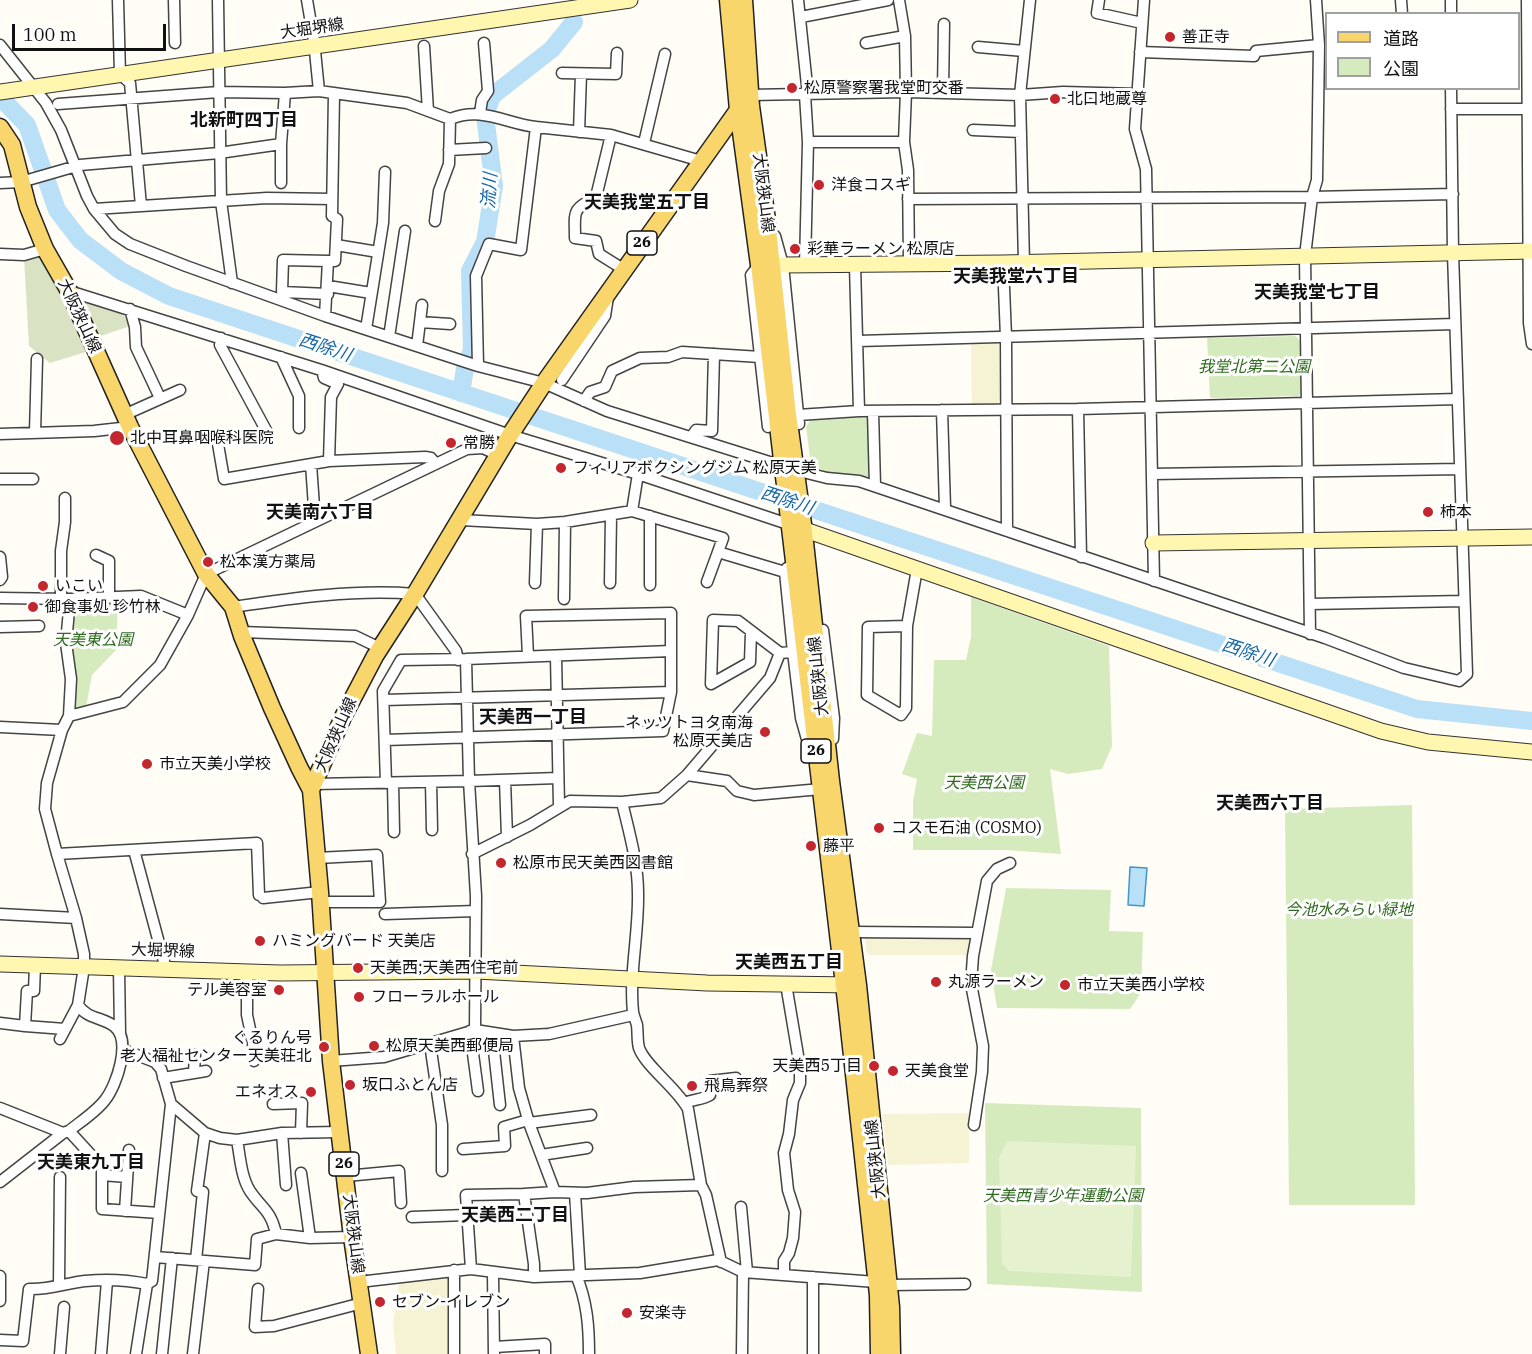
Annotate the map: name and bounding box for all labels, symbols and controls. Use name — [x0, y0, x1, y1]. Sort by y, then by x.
scale bar — [15, 12, 170, 50]
legend — [1325, 12, 1520, 90]
street label: 大堀堺線 — [279, 15, 345, 43]
text: 100 m — [23, 23, 77, 46]
place label: 善正寺 — [1182, 27, 1230, 47]
text: 道路 — [1383, 27, 1419, 50]
marker: 善正寺 — [1163, 30, 1177, 44]
text: 公園 — [1383, 57, 1419, 80]
place label: 松原警察署我堂町交番 — [804, 78, 964, 98]
marker: 松原警察署我堂町交番 — [785, 81, 799, 95]
place label: 北口地蔵尊 — [1067, 89, 1147, 109]
marker: 北口地蔵尊 — [1048, 92, 1062, 106]
district label: 北新町四丁目 — [190, 110, 298, 132]
street label: 大阪狭山線 — [749, 152, 777, 234]
water label: 流川 — [478, 172, 502, 210]
place label: 洋食コスギ — [831, 175, 911, 195]
marker: 洋食コスギ — [812, 178, 826, 192]
district label: 天美我堂五丁目 — [584, 192, 710, 214]
road number: 26 — [627, 231, 657, 255]
place label: 彩華ラーメン 松原店 — [807, 239, 955, 259]
marker: 彩華ラーメン 松原店 — [788, 242, 802, 256]
district label: 天美我堂六丁目 — [953, 266, 1079, 288]
street label: 大阪狭山線 — [53, 276, 105, 356]
district label: 天美我堂七丁目 — [1254, 282, 1380, 304]
water label: 西除川 — [296, 329, 354, 367]
park label: 我堂北第二公園 — [1198, 357, 1310, 377]
place label: 北中耳鼻咽喉科医院 — [130, 428, 274, 448]
marker: 北中耳鼻咽喉科医院 — [108, 429, 126, 447]
place label: 常勝 — [463, 433, 495, 453]
marker: 常勝 — [444, 436, 458, 450]
place label: フィリアボクシングジム 松原天美 — [573, 458, 817, 478]
marker: フィリアボクシングジム 松原天美 — [554, 461, 568, 475]
water label: 西除川 — [758, 482, 816, 520]
district label: 天美南六丁目 — [266, 502, 374, 524]
place label: 柿本 — [1440, 502, 1472, 522]
marker: 柿本 — [1421, 505, 1435, 519]
place label: 松本漢方薬局 — [220, 552, 316, 572]
marker: 松本漢方薬局 — [201, 555, 215, 569]
place label: いこい — [55, 576, 103, 596]
marker: いこい — [36, 579, 50, 593]
place label: 御食事処 珍竹林 — [45, 597, 161, 617]
marker: 御食事処 珍竹林 — [26, 600, 40, 614]
park label: 天美東公園 — [53, 630, 133, 650]
water label: 西除川 — [1219, 634, 1277, 672]
street label: 大阪狭山線 — [805, 635, 833, 717]
street label: 大阪狭山線 — [311, 695, 361, 775]
district label: 天美西一丁目 — [479, 707, 587, 729]
place label: ネッツトヨタ南海 松原天美店 — [625, 713, 753, 751]
marker: ネッツトヨタ南海 松原天美店 — [758, 725, 772, 739]
road number: 26 — [801, 739, 831, 763]
place label: 市立天美小学校 — [159, 754, 271, 774]
marker: 市立天美小学校 — [140, 757, 154, 771]
park label: 天美西公園 — [944, 773, 1024, 793]
district label: 天美西六丁目 — [1216, 793, 1324, 815]
place label: コスモ石油 (COSMO) — [891, 818, 1042, 838]
marker: コスモ石油 (COSMO) — [872, 821, 886, 835]
place label: 藤平 — [823, 836, 855, 856]
marker: 藤平 — [804, 839, 818, 853]
place label: 松原市民天美西図書館 — [513, 853, 673, 873]
marker: 松原市民天美西図書館 — [494, 856, 508, 870]
park label: 今池水みらい緑地 — [1285, 900, 1413, 920]
place label: ハミングバード 天美店 — [272, 931, 436, 951]
marker: ハミングバード 天美店 — [253, 934, 267, 948]
street label: 大堀堺線 — [131, 940, 195, 962]
district label: 天美西五丁目 — [735, 952, 843, 974]
place label: 天美西;天美西住宅前 — [370, 958, 519, 978]
marker: 天美西;天美西住宅前 — [351, 961, 365, 975]
place label: 丸源ラーメン — [948, 972, 1044, 992]
marker: 丸源ラーメン — [929, 975, 943, 989]
place label: 市立天美西小学校 — [1077, 975, 1205, 995]
marker: 市立天美西小学校 — [1058, 978, 1072, 992]
place label: テル美容室 — [187, 980, 267, 1000]
marker: テル美容室 — [272, 983, 286, 997]
place label: フローラルホール — [371, 987, 499, 1007]
marker: フローラルホール — [352, 990, 366, 1004]
place label: ぐるりん号 老人福祉センター天美荘北 — [120, 1028, 312, 1066]
place label: 松原天美西郵便局 — [386, 1036, 514, 1056]
marker: 松原天美西郵便局 — [367, 1039, 381, 1053]
marker: ぐるりん号 老人福祉センター天美荘北 — [317, 1040, 331, 1054]
place label: 天美西5丁目 — [772, 1056, 862, 1076]
marker: 天美西5丁目 — [867, 1059, 881, 1073]
place label: 天美食堂 — [905, 1061, 969, 1081]
marker: 天美食堂 — [886, 1064, 900, 1078]
place label: 坂口ふとん店 — [362, 1075, 458, 1095]
place label: 飛鳥葬祭 — [704, 1076, 768, 1096]
marker: 坂口ふとん店 — [343, 1078, 357, 1092]
marker: 飛鳥葬祭 — [685, 1079, 699, 1093]
place label: エネオス — [235, 1082, 299, 1102]
marker: エネオス — [304, 1085, 318, 1099]
street label: 大阪狭山線 — [862, 1118, 890, 1200]
district label: 天美東九丁目 — [37, 1152, 145, 1174]
road number: 26 — [329, 1152, 359, 1176]
park label: 天美西青少年運動公園 — [983, 1186, 1143, 1206]
street label: 大阪狭山線 — [339, 1193, 367, 1275]
district label: 天美西二丁目 — [461, 1205, 569, 1227]
place label: セブン-イレブン — [392, 1292, 510, 1312]
marker: セブン-イレブン — [373, 1295, 387, 1309]
place label: 安楽寺 — [639, 1303, 687, 1323]
marker: 安楽寺 — [620, 1306, 634, 1320]

